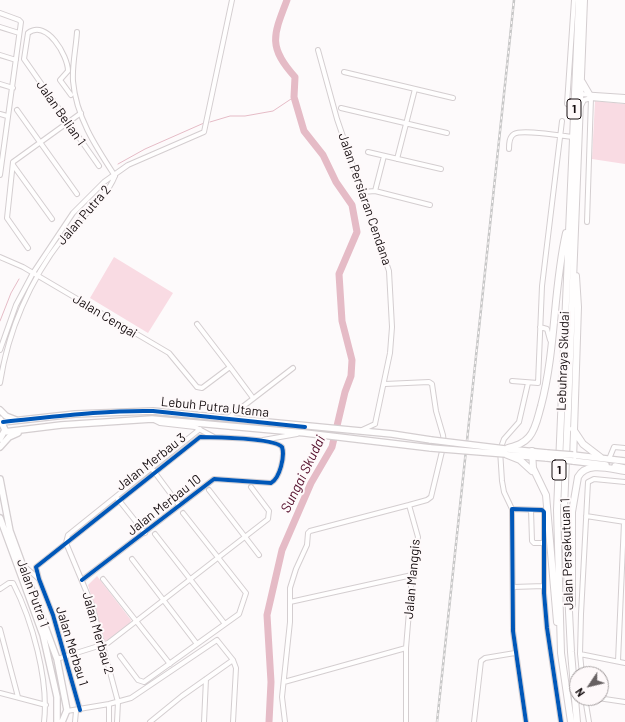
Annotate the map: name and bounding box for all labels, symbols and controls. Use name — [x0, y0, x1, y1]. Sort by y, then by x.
street label: Jalan Belian 1 — [33, 78, 89, 148]
road number: 1 — [567, 99, 581, 119]
street label: Jalan Persiaran Cendana — [335, 131, 395, 267]
street label: Jalan Putra 2 — [54, 182, 114, 248]
street label: Jalan Cengai — [70, 291, 140, 341]
street label: Lebuhraya Skudai — [553, 311, 573, 411]
street label: Lebuh Putra Utama — [160, 394, 270, 420]
street label: Jalan Merbau 3 — [113, 430, 189, 494]
water label: Sungai Skudai — [277, 433, 329, 515]
road number: 1 — [552, 460, 566, 480]
street label: Jalan Merbau 10 — [124, 471, 204, 539]
street label: Jalan Persekutuan 1 — [557, 498, 577, 610]
street label: Jalan Manggis — [401, 539, 423, 619]
street label: Jalan Putra 1 — [13, 557, 53, 629]
street label: Jalan Merbau 2 — [79, 590, 117, 676]
street label: Jalan Merbau 1 — [53, 604, 91, 688]
north arrow — [569, 666, 609, 706]
text: N — [572, 686, 587, 699]

